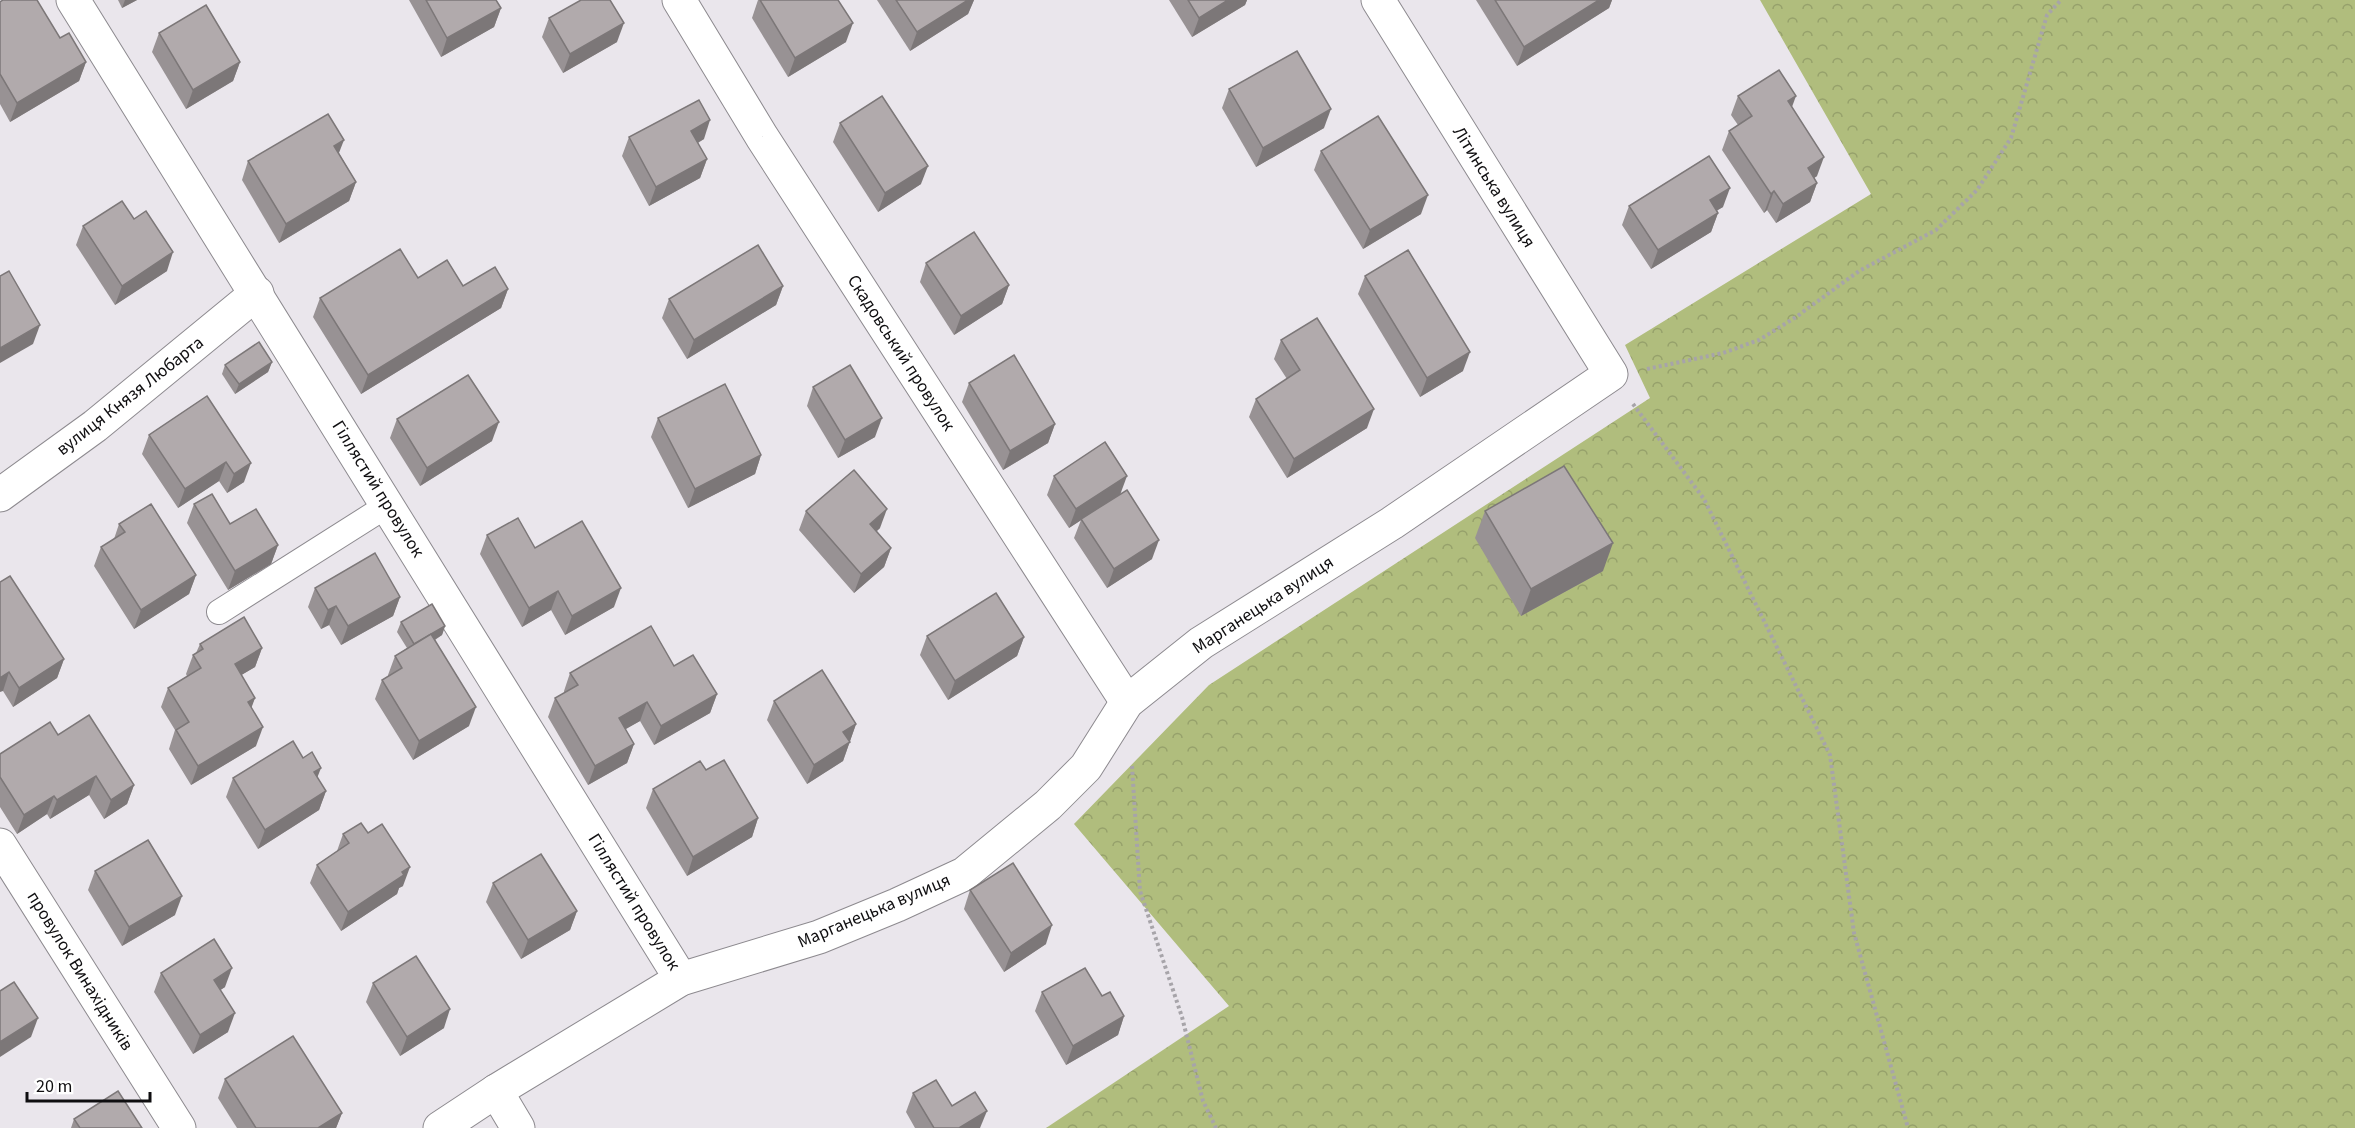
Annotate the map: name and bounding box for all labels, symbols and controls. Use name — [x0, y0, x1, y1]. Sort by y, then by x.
street label: Літинська вулиця — [1447, 121, 1541, 253]
street label: Скадовський провулок — [841, 270, 961, 436]
street label: вулиця Князя Любарта — [51, 330, 209, 462]
street label: Гіллястий провулок — [326, 416, 430, 562]
street label: Марганецька вулиця — [1188, 550, 1338, 660]
street label: Гіллястий провулок — [582, 829, 686, 975]
street label: Марганецька вулиця — [794, 868, 954, 954]
street label: провулок Винахідників — [21, 887, 139, 1055]
scale bar — [27, 1065, 150, 1103]
text: 20 m — [36, 1074, 72, 1099]

